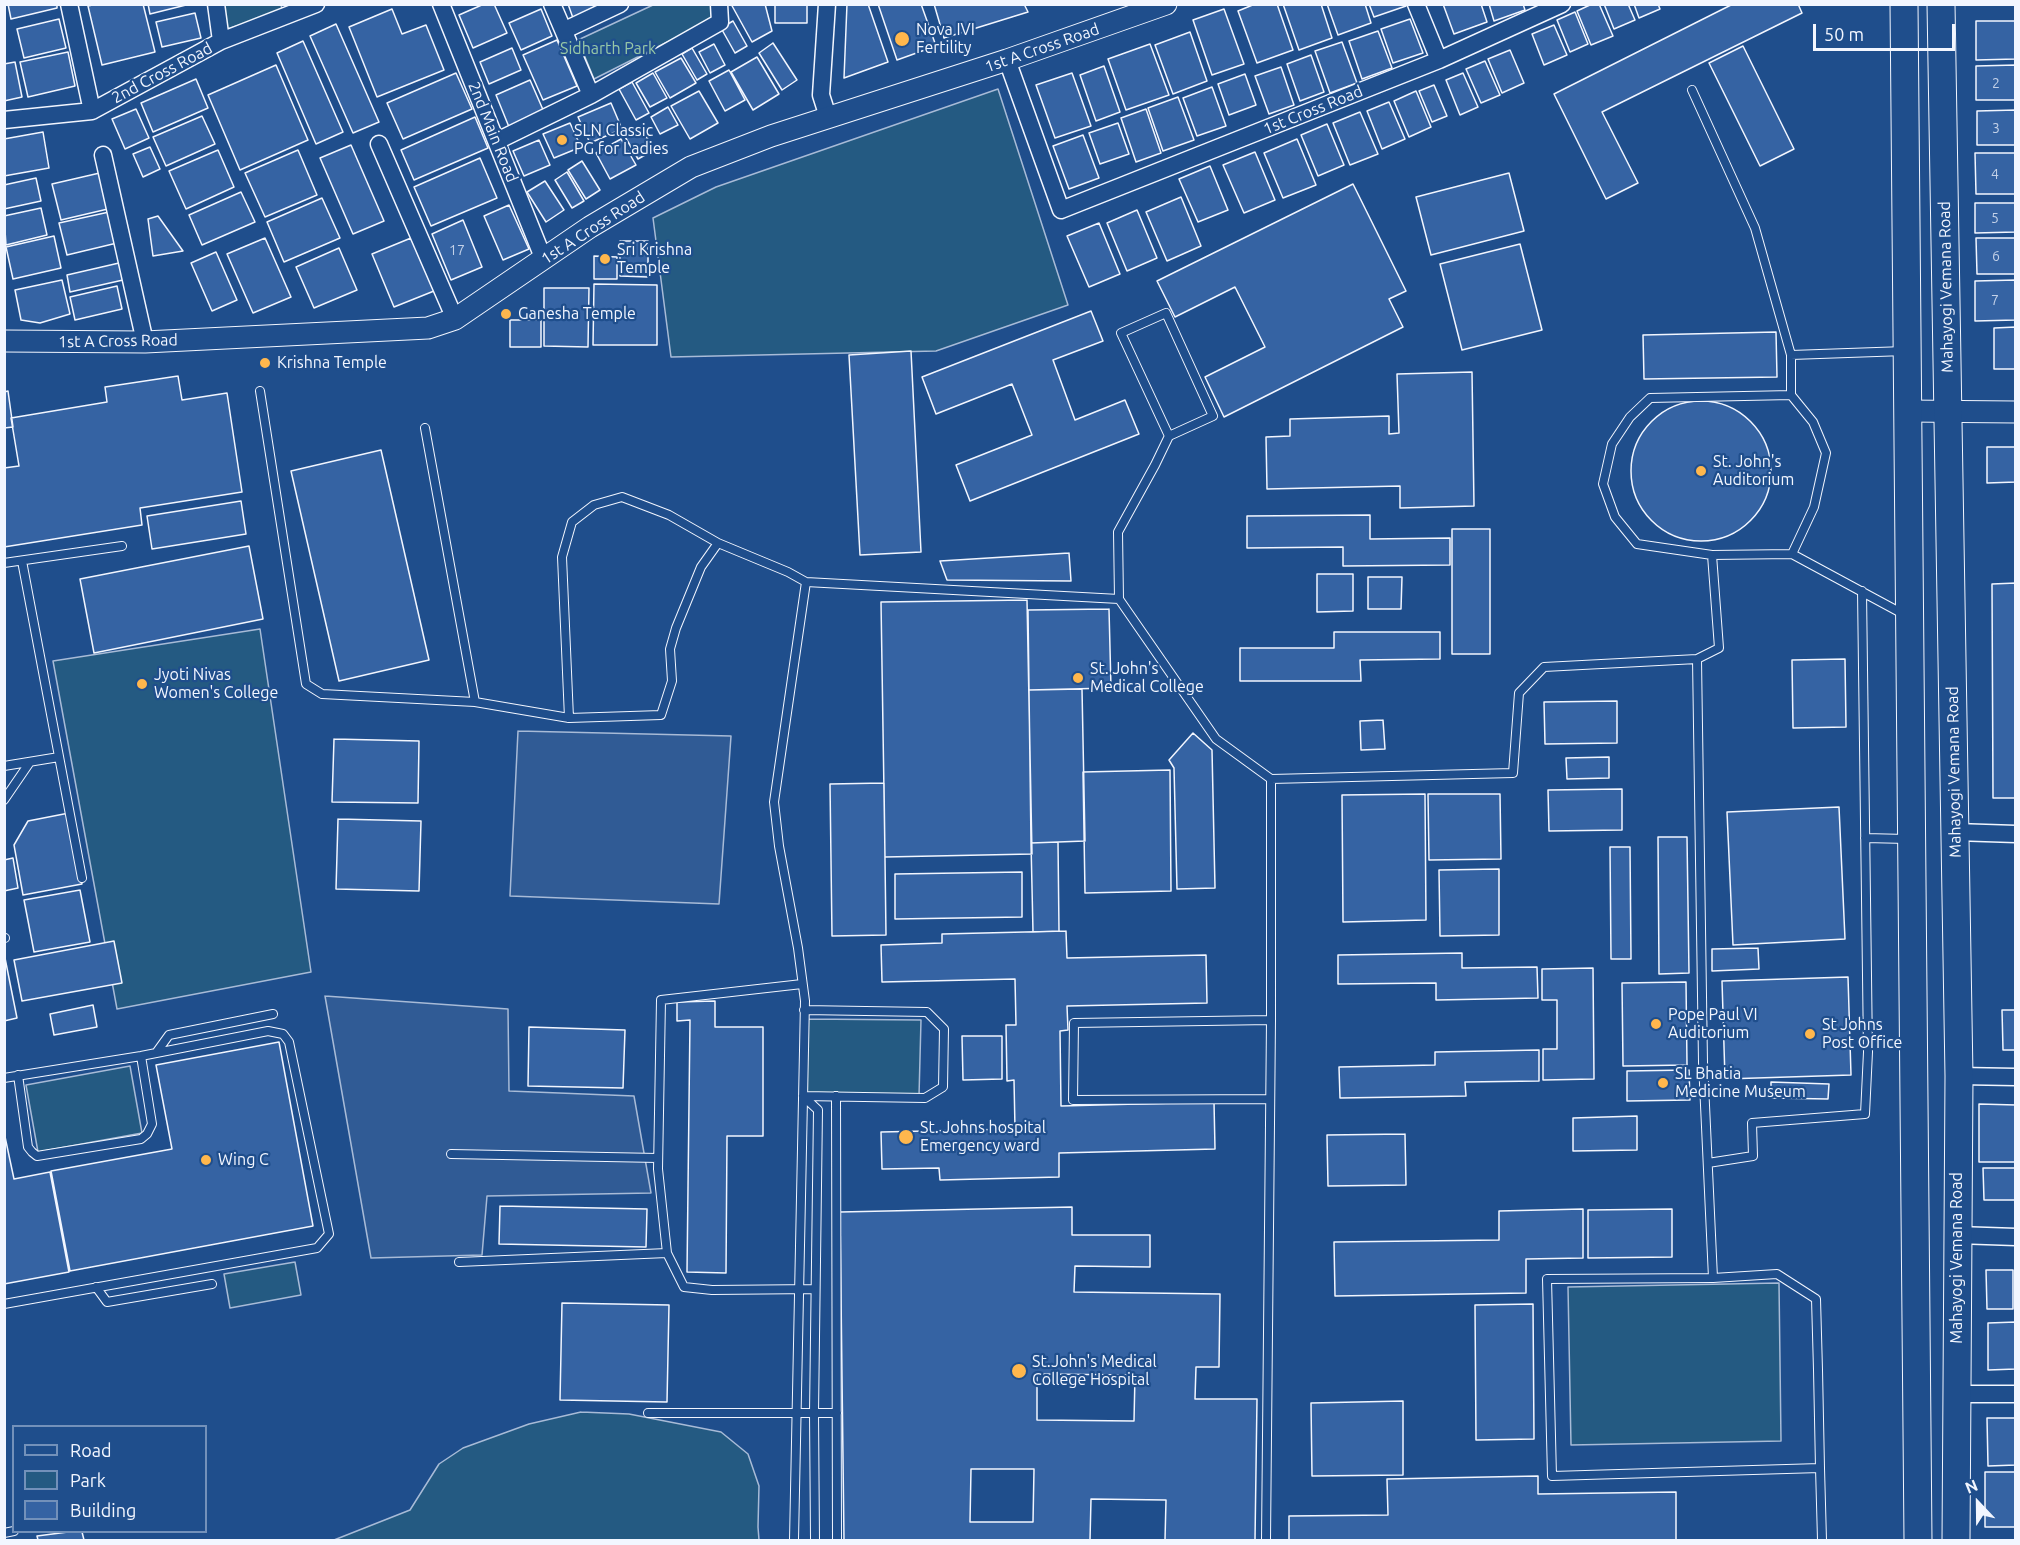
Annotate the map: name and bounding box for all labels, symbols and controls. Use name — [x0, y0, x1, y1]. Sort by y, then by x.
scale bar — [1816, 12, 1958, 50]
street label: 1st A Cross Road — [982, 19, 1102, 77]
place label: Nova IVI Fertility — [916, 20, 975, 58]
text: 50 m — [1824, 24, 1864, 44]
marker: Nova IVI Fertility — [893, 30, 911, 48]
street label: 2nd Cross Road — [109, 39, 215, 107]
park label: Sidharth Park — [560, 39, 656, 59]
house number: 2 — [1992, 75, 2000, 91]
street label: 2nd Main Road — [464, 79, 522, 185]
street label: 1st Cross Road — [1260, 81, 1366, 139]
house number: 3 — [1992, 120, 2000, 136]
place label: SLN Classic PG for Ladies — [574, 121, 668, 159]
marker: SLN Classic PG for Ladies — [555, 133, 569, 147]
house number: 4 — [1991, 166, 1999, 182]
street label: 1st A Cross Road — [538, 187, 648, 269]
street label: Mahayogi Vemana Road — [1935, 201, 1957, 373]
house number: 5 — [1991, 210, 1999, 226]
place label: Sri Krishna Temple — [617, 240, 692, 278]
house number: 17 — [449, 242, 465, 258]
house number: 6 — [1992, 248, 2000, 264]
marker: Sri Krishna Temple — [598, 252, 612, 266]
house number: 7 — [1991, 292, 1999, 308]
place label: Ganesha Temple — [518, 304, 636, 324]
marker: Ganesha Temple — [499, 307, 513, 321]
street label: 1st A Cross Road — [58, 330, 178, 352]
place label: Krishna Temple — [277, 353, 387, 373]
marker: Krishna Temple — [258, 356, 272, 370]
place label: St. John's Auditorium — [1713, 452, 1794, 490]
marker: St. John's Auditorium — [1694, 464, 1708, 478]
place label: St. John's Medical College — [1090, 659, 1204, 697]
place label: Jyoti Nivas Women's College — [154, 665, 278, 703]
marker: St. John's Medical College — [1071, 671, 1085, 685]
marker: Jyoti Nivas Women's College — [135, 677, 149, 691]
street label: Mahayogi Vemana Road — [1943, 686, 1965, 858]
place label: Pope Paul VI Auditorium — [1668, 1005, 1758, 1043]
place label: St Johns Post Office — [1822, 1015, 1902, 1053]
marker: Pope Paul VI Auditorium — [1649, 1017, 1663, 1031]
marker: St Johns Post Office — [1803, 1027, 1817, 1041]
place label: SL Bhatia Medicine Museum — [1675, 1064, 1806, 1102]
marker: SL Bhatia Medicine Museum — [1656, 1076, 1670, 1090]
place label: St. Johns hospital Emergency ward — [920, 1118, 1046, 1156]
marker: St. Johns hospital Emergency ward — [897, 1128, 915, 1146]
place label: Wing C — [218, 1150, 269, 1170]
marker: Wing C — [199, 1153, 213, 1167]
street label: Mahayogi Vemana Road — [1947, 1172, 1967, 1344]
place label: St.John's Medical College Hospital — [1032, 1352, 1157, 1390]
marker: St.John's Medical College Hospital — [1010, 1362, 1028, 1380]
legend — [12, 1425, 207, 1533]
text: Road — [70, 1440, 112, 1460]
text: Park — [70, 1470, 106, 1490]
north arrow — [1948, 1473, 2008, 1533]
text: N — [1962, 1476, 1980, 1497]
text: Building — [70, 1500, 136, 1520]

